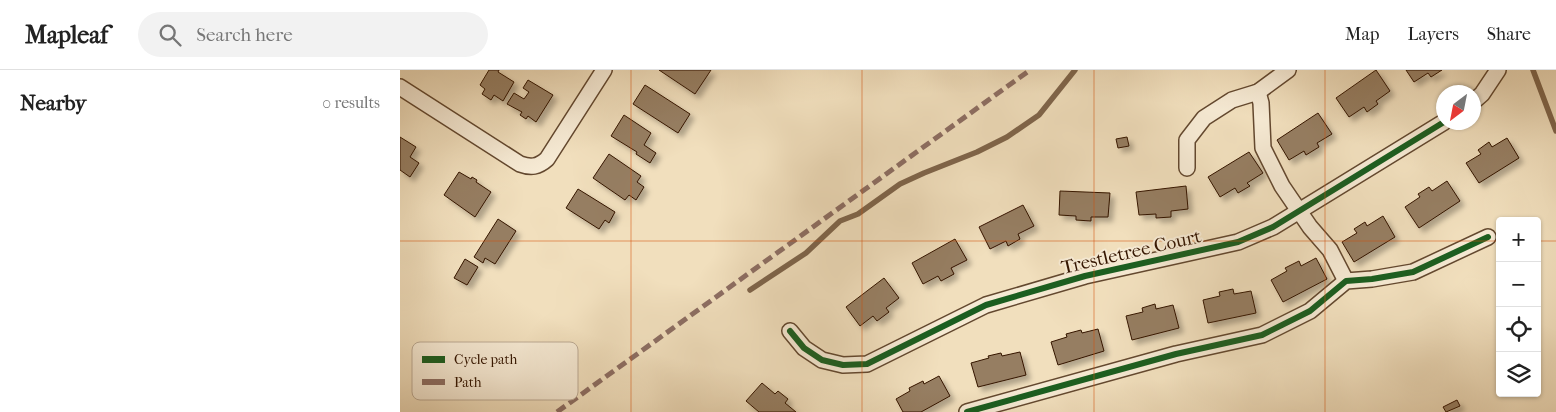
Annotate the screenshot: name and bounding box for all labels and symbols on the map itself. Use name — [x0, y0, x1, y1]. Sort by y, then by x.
north arrow — [1436, 85, 1481, 130]
street label: Trestletree Court — [1059, 225, 1203, 279]
legend — [412, 342, 578, 400]
text: Cycle path — [454, 351, 518, 368]
text: Path — [454, 374, 482, 391]

